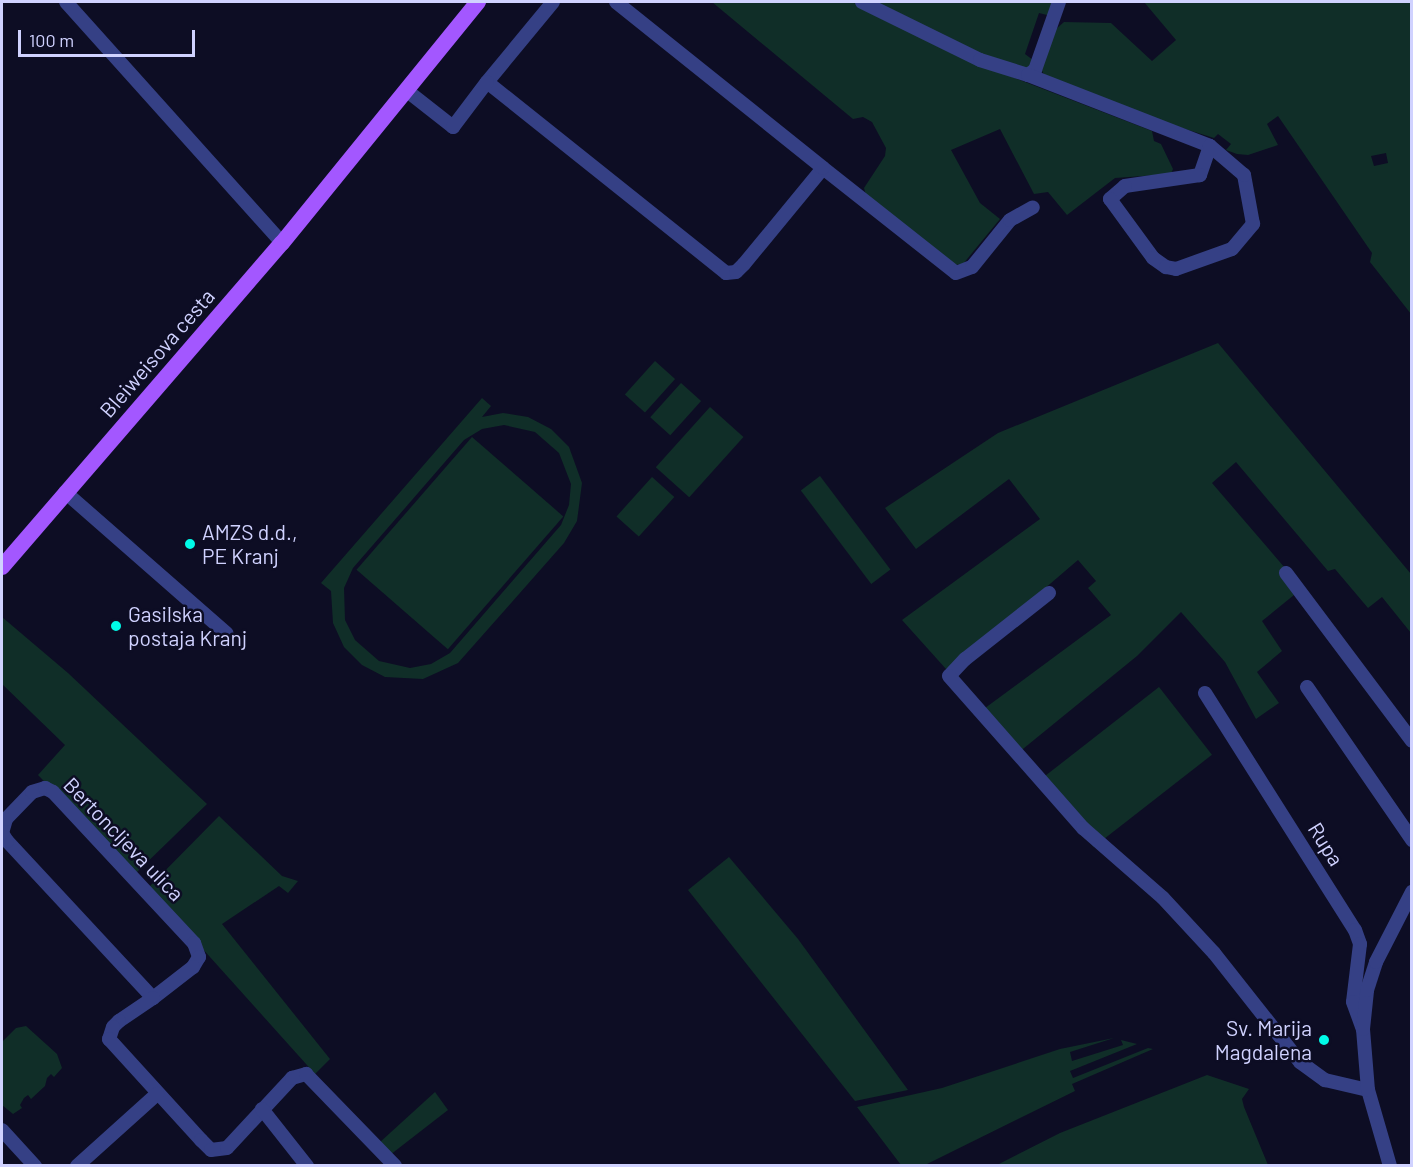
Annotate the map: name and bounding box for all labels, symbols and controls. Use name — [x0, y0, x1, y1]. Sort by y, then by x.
scale bar — [21, 18, 198, 56]
text: 100 m — [29, 29, 74, 51]
street label: Bleiweisova cesta — [94, 284, 220, 422]
place label: AMZS d.d., PE Kranj — [202, 519, 297, 569]
marker: AMZS d.d., PE Kranj — [183, 537, 197, 551]
place label: Gasilska postaja Kranj — [128, 601, 247, 651]
marker: Gasilska postaja Kranj — [109, 619, 123, 633]
street label: Bertoncljeva ulica — [59, 772, 189, 906]
street label: Rupa — [1303, 818, 1349, 870]
place label: Sv. Marija Magdalena — [1215, 1015, 1312, 1065]
marker: Sv. Marija Magdalena — [1317, 1033, 1331, 1047]

